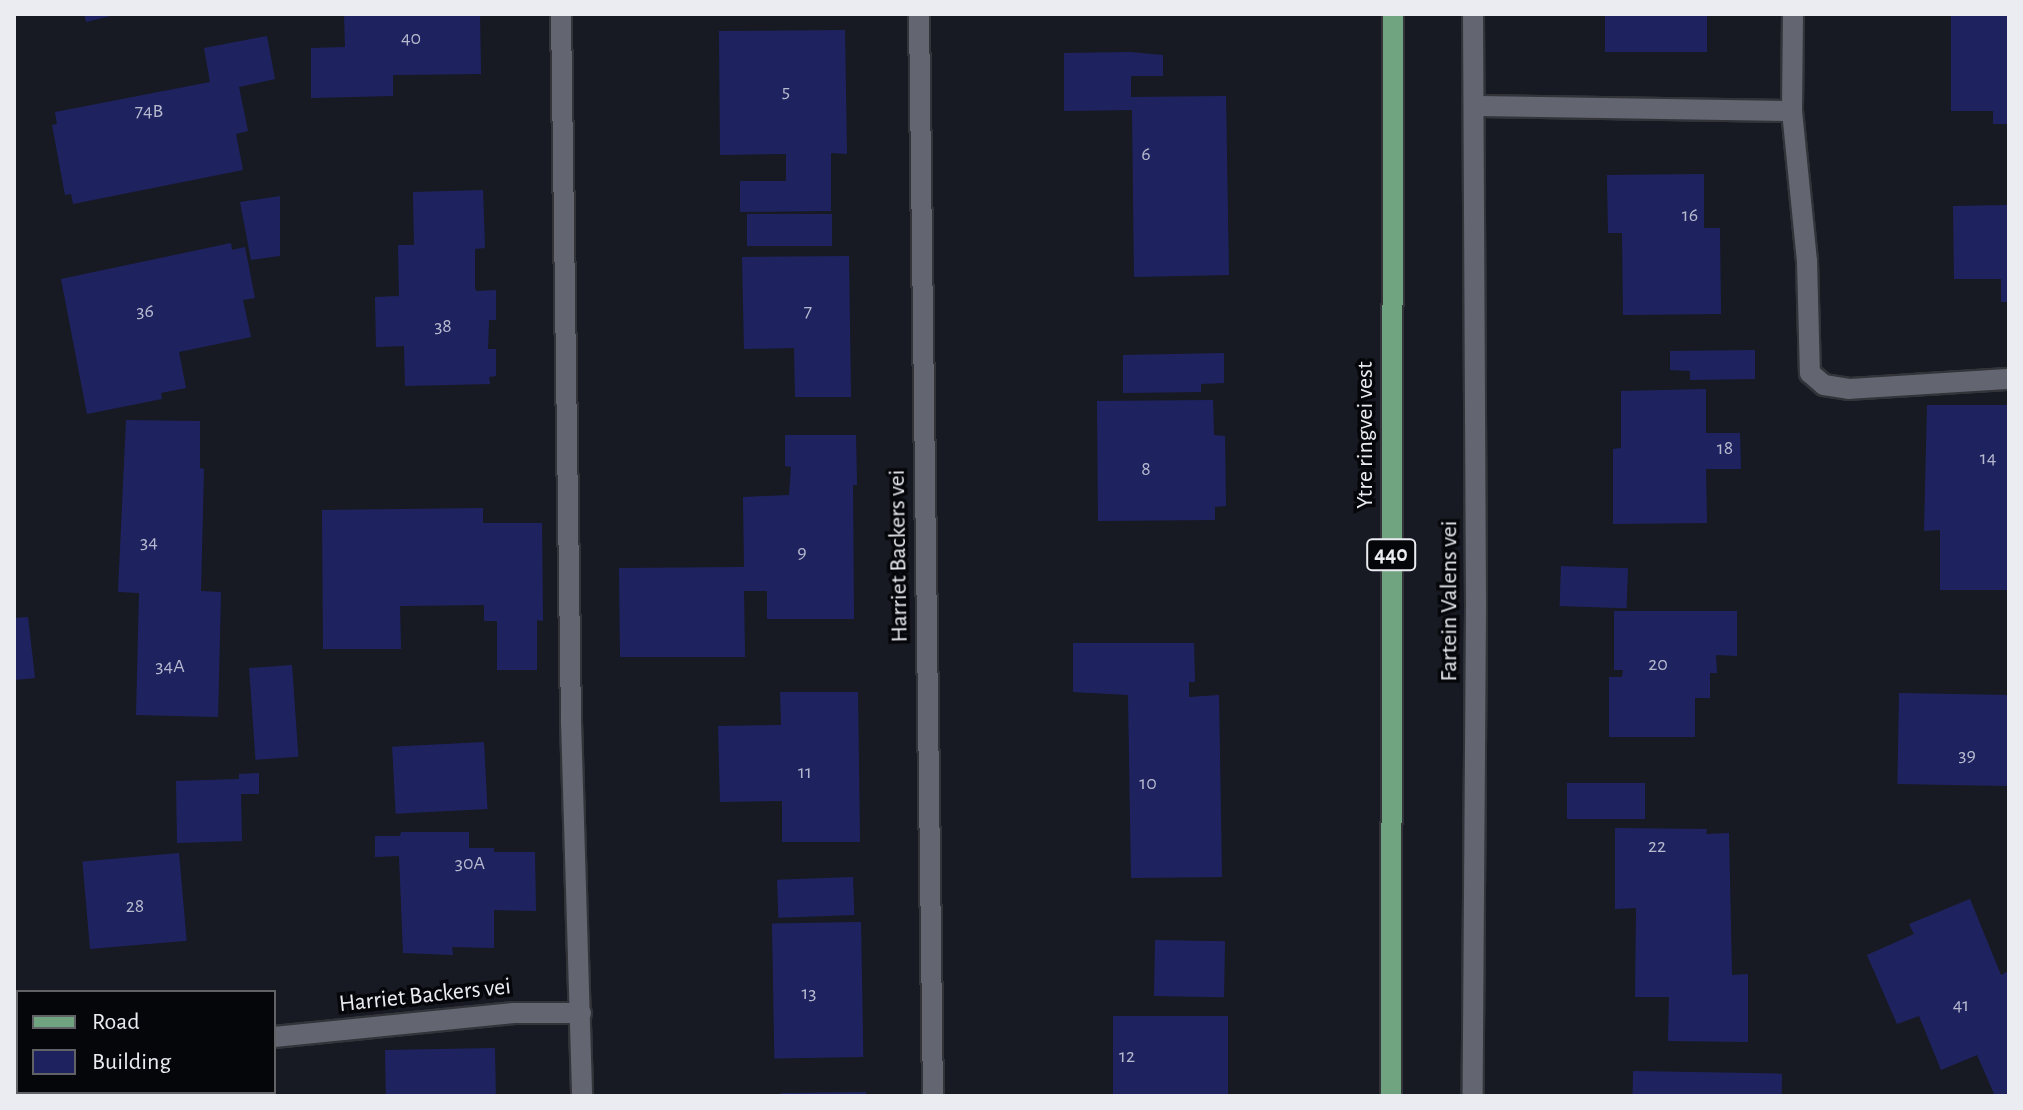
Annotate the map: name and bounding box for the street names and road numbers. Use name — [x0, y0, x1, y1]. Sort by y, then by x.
street label: Ytre ringvei vest — [1352, 361, 1380, 509]
street label: Harriet Backers vei — [883, 469, 915, 643]
street label: Fartein Valens vei — [1436, 520, 1464, 682]
road number: 440 — [1365, 537, 1417, 573]
street label: Harriet Backers vei — [338, 973, 512, 1019]

